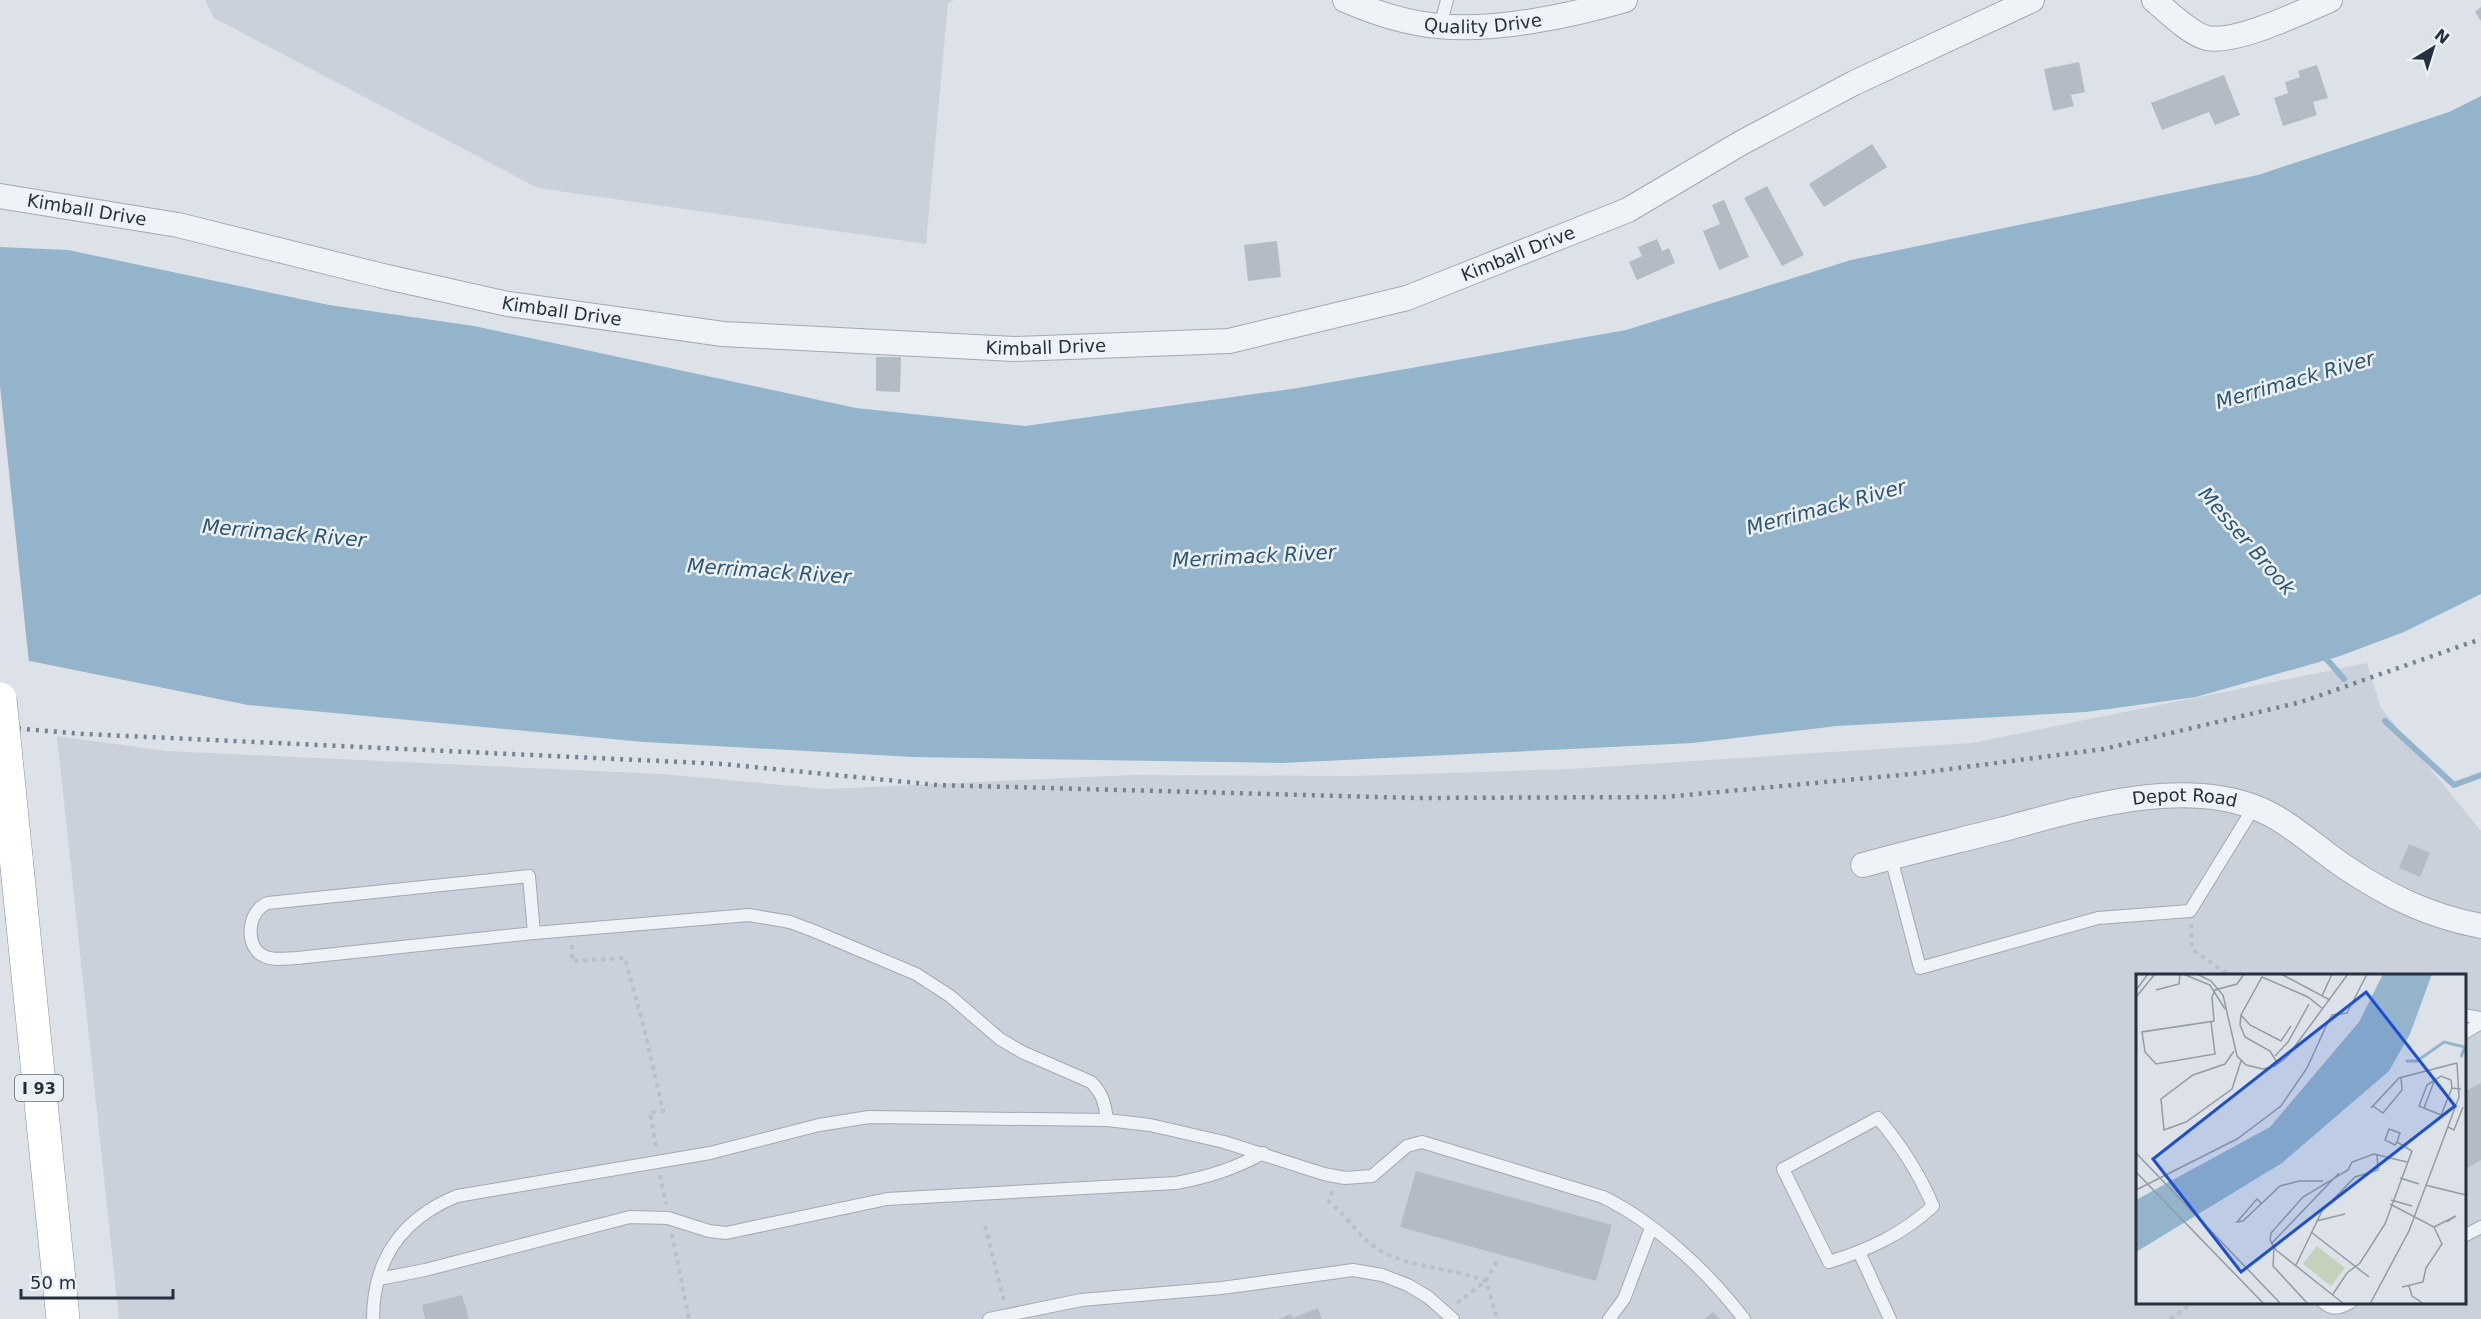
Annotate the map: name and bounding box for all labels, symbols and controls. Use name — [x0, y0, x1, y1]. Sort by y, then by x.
street label: Quality Drive — [1423, 9, 1543, 37]
north arrow — [2403, 18, 2463, 78]
text: N — [2431, 25, 2453, 48]
street label: Kimball Drive — [26, 190, 148, 230]
street label: Kimball Drive — [1458, 221, 1578, 285]
street label: Kimball Drive — [500, 292, 623, 330]
street label: Kimball Drive — [985, 335, 1106, 359]
water label: Merrimack River — [2213, 345, 2379, 414]
water label: Merrimack River — [1744, 474, 1910, 540]
water label: Messer Brook — [2194, 482, 2301, 601]
water label: Merrimack River — [201, 514, 369, 552]
water label: Merrimack River — [1171, 540, 1338, 572]
water label: Merrimack River — [686, 553, 853, 589]
street label: Depot Road — [2131, 784, 2239, 811]
inset map — [2136, 974, 2466, 1304]
road number: I 93 — [15, 1075, 63, 1101]
scale bar — [21, 1262, 172, 1300]
text: 50 m — [30, 1272, 76, 1293]

